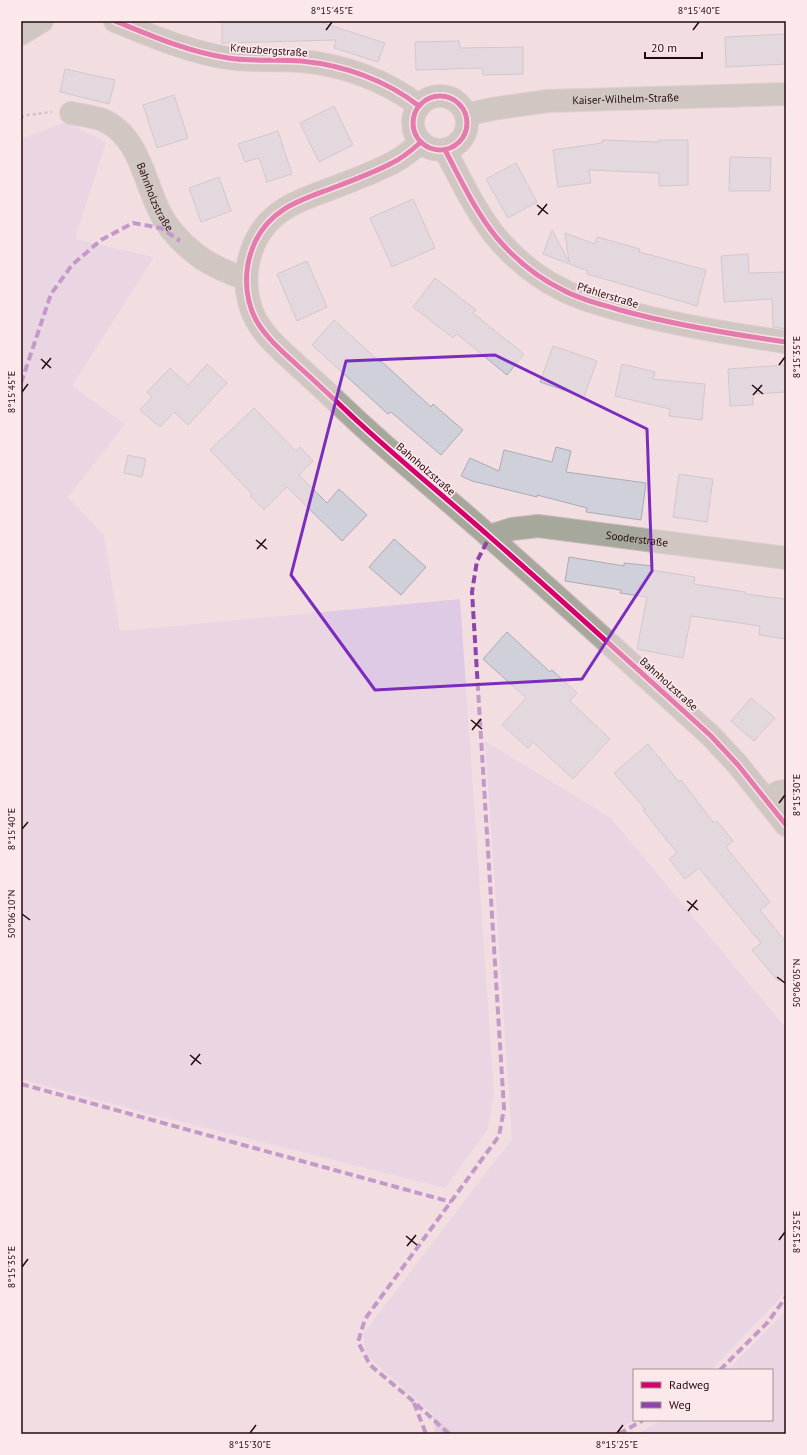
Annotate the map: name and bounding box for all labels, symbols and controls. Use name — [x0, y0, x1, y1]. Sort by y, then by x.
text: 8°15'45"E — [311, 4, 353, 17]
text: 8°15'40"E — [678, 4, 720, 17]
scale bar — [645, 34, 702, 60]
street label: Kreuzbergstraße — [230, 40, 309, 60]
text: 20 m — [651, 40, 677, 55]
street label: Kaiser-Wilhelm-Straße — [572, 90, 680, 107]
street label: Bahnholzstraße — [134, 160, 177, 234]
street label: Pfahlerstraße — [576, 279, 641, 311]
text: 8°15'35"E — [790, 336, 803, 378]
text: 8°15'45"E — [5, 371, 18, 413]
street label: Bahnholzstraße — [394, 440, 459, 499]
street label: Sooderstraße — [605, 528, 669, 550]
street label: Bahnholzstraße — [637, 654, 701, 714]
text: 8°15'30"E — [790, 774, 803, 816]
text: 8°15'40"E — [5, 808, 18, 850]
text: 50°06'10"N — [5, 889, 18, 939]
text: 50°06'05"N — [790, 958, 803, 1008]
text: 8°15'25"E — [790, 1211, 803, 1253]
text: 8°15'35"E — [5, 1246, 18, 1288]
legend — [633, 1369, 773, 1421]
text: Radweg — [669, 1377, 710, 1392]
text: Weg — [669, 1397, 691, 1412]
text: 8°15'30"E — [229, 1438, 271, 1451]
text: 8°15'25"E — [596, 1438, 638, 1451]

